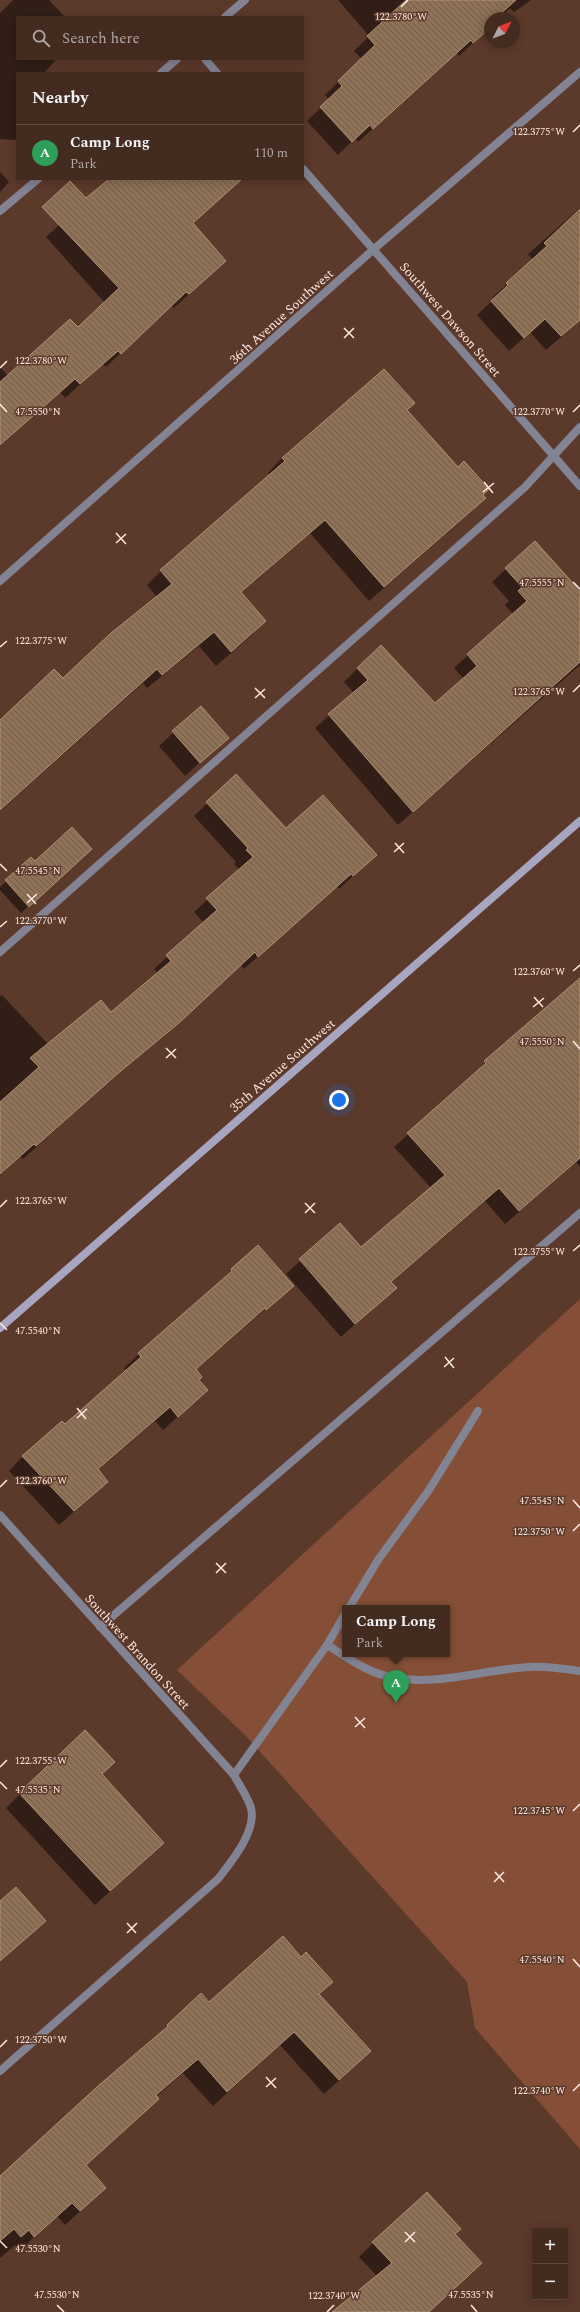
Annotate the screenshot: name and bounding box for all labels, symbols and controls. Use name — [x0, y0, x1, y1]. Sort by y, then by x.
text: 122.3780°W — [375, 9, 427, 25]
north arrow — [484, 12, 520, 48]
search box — [16, 16, 304, 60]
icon: search — [30, 27, 52, 49]
text: Search here — [62, 27, 140, 50]
text: Nearby — [32, 85, 88, 111]
text: 122.3775°W — [513, 124, 565, 140]
text: Camp Long — [70, 131, 150, 154]
text: A — [40, 143, 50, 163]
text: 110 m — [254, 143, 288, 163]
text: Park — [70, 154, 97, 174]
street label: Southwest Dawson Street — [395, 258, 506, 382]
street label: 36th Avenue Southwest — [225, 264, 339, 369]
text: 122.3780°W — [15, 353, 67, 369]
text: 47.5550°N — [15, 404, 61, 420]
text: 122.3770°W — [513, 404, 565, 420]
text: 47.5555°N — [519, 575, 565, 591]
text: 122.3775°W — [15, 633, 67, 649]
text: 122.3765°W — [513, 684, 565, 700]
text: 47.5545°N — [15, 863, 61, 879]
text: 122.3770°W — [15, 913, 67, 929]
text: 122.3760°W — [513, 964, 565, 980]
street label: 35th Avenue Southwest — [225, 1014, 340, 1117]
text: 47.5550°N — [519, 1034, 565, 1050]
your location — [329, 1090, 349, 1110]
text: 122.3765°W — [15, 1193, 67, 1209]
text: 122.3755°W — [513, 1244, 565, 1260]
text: 47.5540°N — [15, 1323, 61, 1339]
text: 122.3760°W — [15, 1473, 67, 1489]
text: 47.5545°N — [519, 1493, 565, 1509]
text: 122.3750°W — [513, 1524, 565, 1540]
street label: Southwest Brandon Street — [80, 1589, 195, 1714]
popup — [342, 1605, 450, 1657]
text: Camp Long — [356, 1610, 436, 1633]
text: Park — [356, 1633, 383, 1653]
pin: A — [383, 1670, 409, 1703]
text: 122.3755°W — [15, 1753, 67, 1769]
text: 47.5535°N — [15, 1782, 61, 1798]
text: 122.3745°W — [513, 1803, 565, 1819]
text: 47.5540°N — [519, 1952, 565, 1968]
text: 122.3750°W — [15, 2032, 67, 2048]
text: 122.3740°W — [513, 2083, 565, 2099]
map controls — [532, 2228, 568, 2300]
button: + — [532, 2228, 568, 2264]
text: 47.5530°N — [15, 2241, 61, 2257]
button: − — [532, 2264, 568, 2300]
text: 47.5530°N — [34, 2287, 80, 2303]
text: 47.5535°N — [448, 2287, 494, 2303]
text: 122.3740°W — [308, 2288, 360, 2304]

